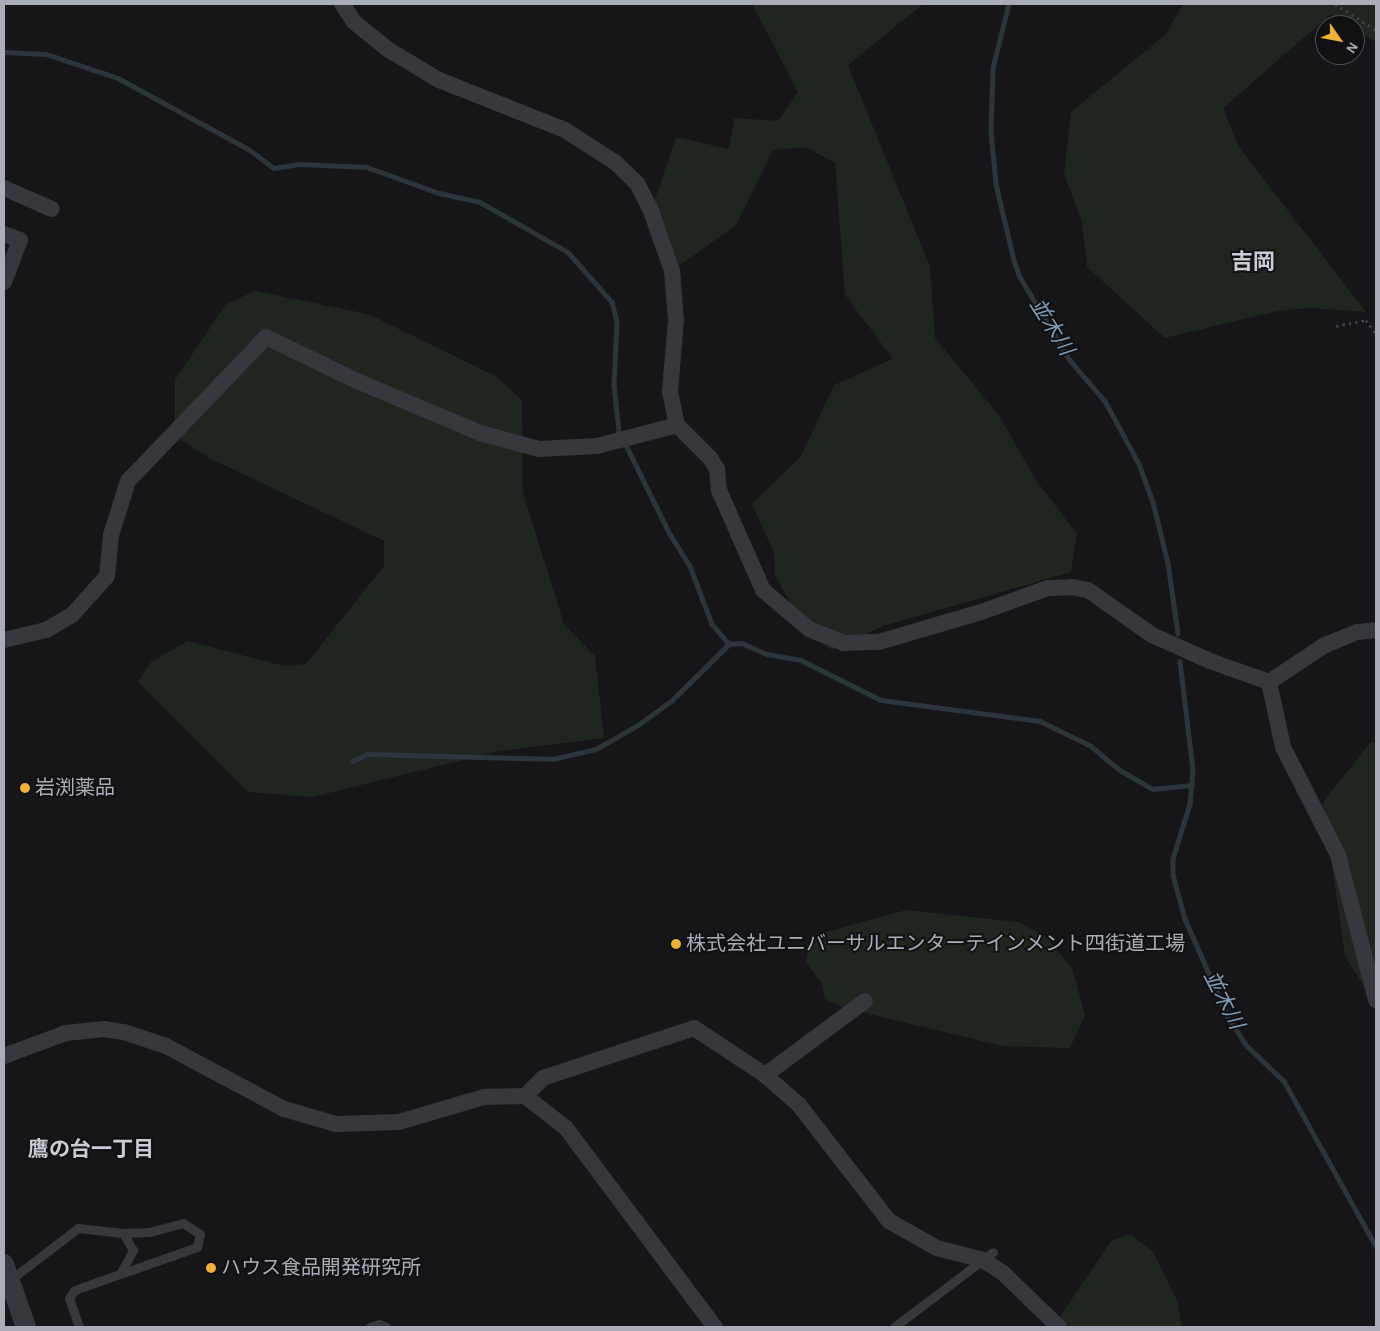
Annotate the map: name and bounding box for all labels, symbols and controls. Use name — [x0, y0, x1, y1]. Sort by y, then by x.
north arrow — [1315, 15, 1365, 65]
text: N — [1343, 40, 1360, 56]
district label: 吉岡 — [1231, 250, 1275, 276]
water label: 並木川 — [1024, 294, 1078, 360]
place label: 岩渕薬品 — [35, 776, 115, 800]
marker: 岩渕薬品 — [19, 782, 31, 794]
place label: 株式会社ユニバーサルエンターテインメント四街道工場 — [686, 932, 1186, 956]
marker: 株式会社ユニバーサルエンターテインメント四街道工場 — [670, 938, 682, 950]
water label: 並木川 — [1197, 966, 1249, 1034]
district label: 鷹の台一丁目 — [28, 1137, 154, 1163]
place label: ハウス食品開発研究所 — [221, 1256, 421, 1280]
marker: ハウス食品開発研究所 — [205, 1262, 217, 1274]

